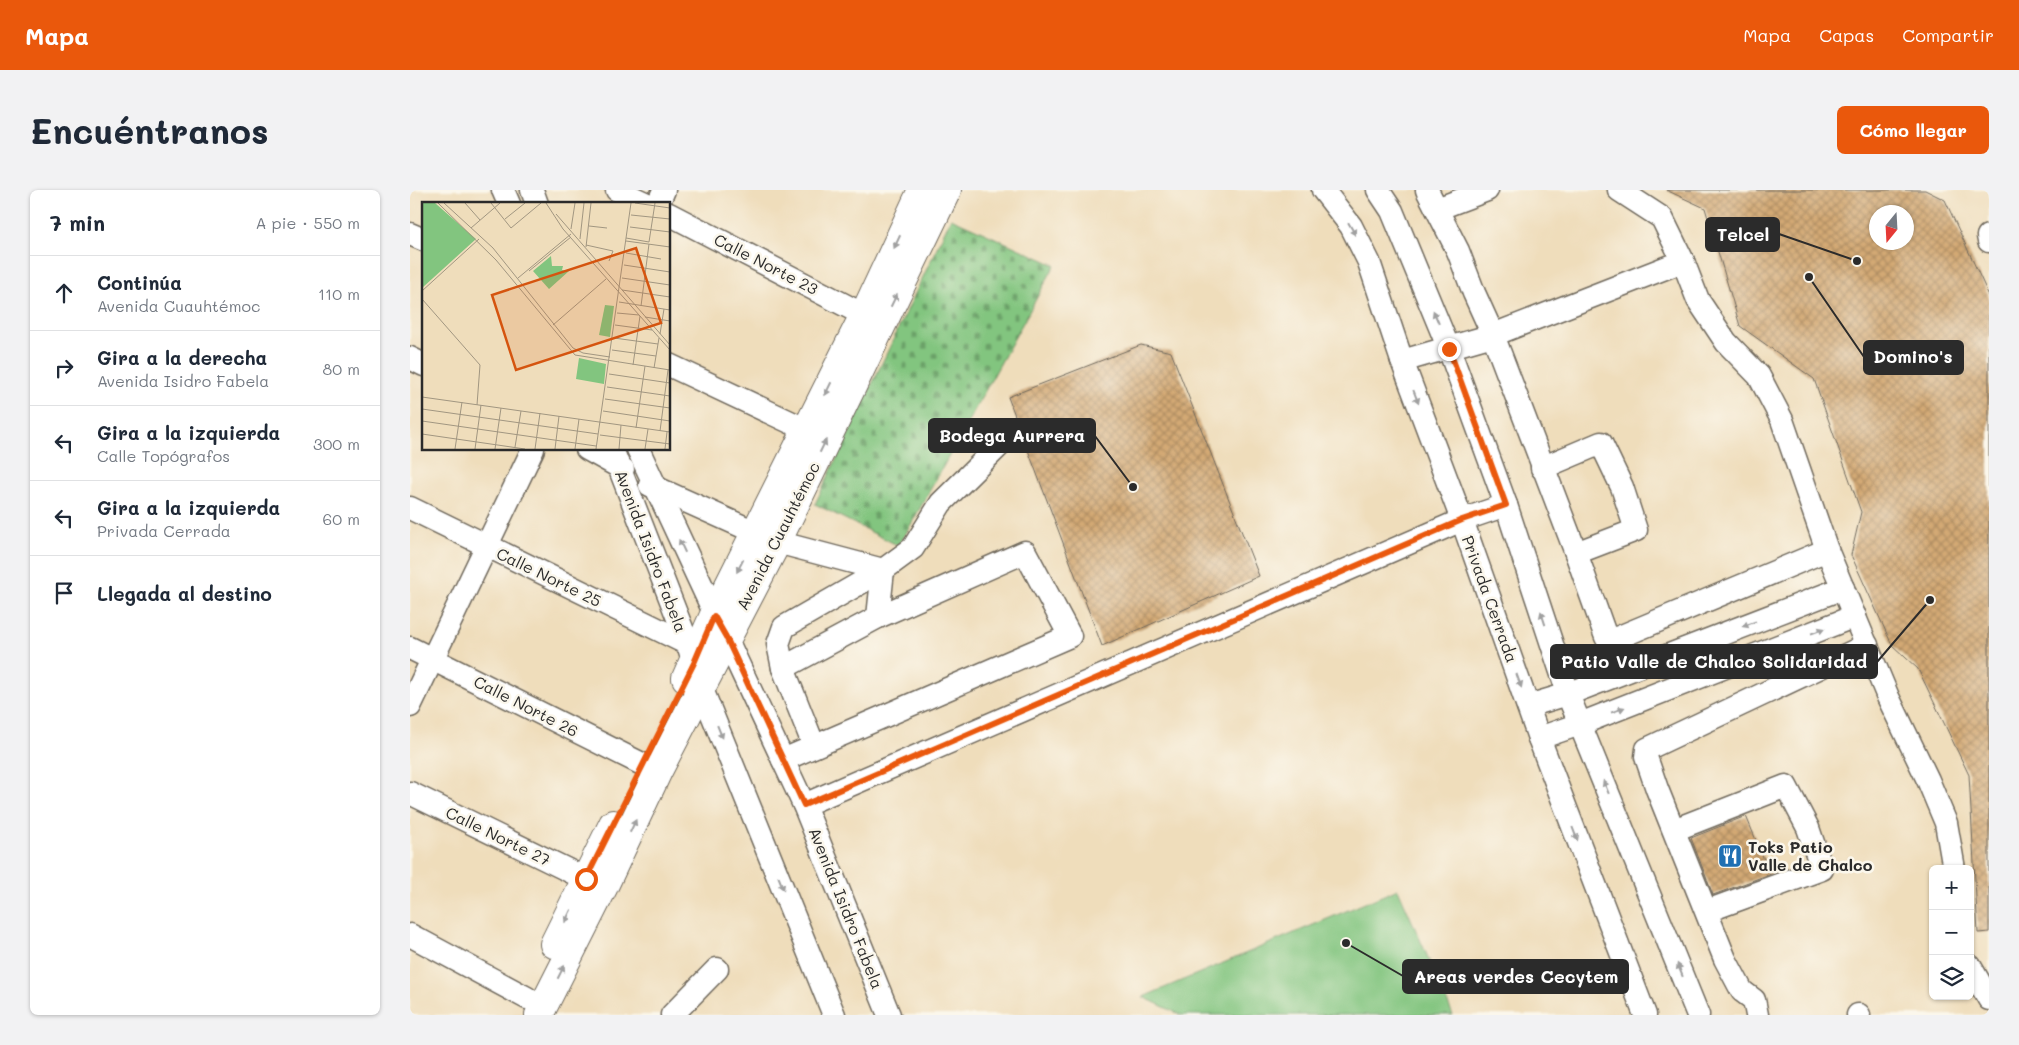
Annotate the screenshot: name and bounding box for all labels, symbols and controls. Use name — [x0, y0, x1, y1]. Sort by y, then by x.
text: Mapa — [25, 20, 89, 51]
text: Mapa — [1743, 23, 1791, 47]
text: Capas — [1819, 23, 1874, 47]
text: Compartir — [1902, 23, 1994, 47]
button: Cómo llegar — [1837, 106, 1989, 154]
text: Encuéntranos — [30, 107, 269, 153]
inset map — [422, 202, 670, 450]
north arrow — [1869, 205, 1914, 250]
text: 7 min — [50, 209, 105, 236]
text: A pie · 550 m — [256, 212, 360, 233]
callout: Telcel — [1706, 218, 1779, 251]
one-way arrow — [1348, 222, 1356, 237]
text: Telcel — [1717, 222, 1769, 246]
street label: Calle Norte 23 — [711, 228, 822, 299]
one-way arrow — [893, 235, 901, 249]
text: Continúa — [97, 270, 182, 295]
icon: ahead — [50, 279, 78, 307]
text: 110 m — [318, 283, 360, 304]
one-way arrow — [890, 293, 898, 307]
text: Avenida Cuauhtémoc — [97, 295, 260, 316]
one-way arrow — [1432, 309, 1440, 324]
route end — [1438, 338, 1461, 361]
callout: Domino's — [1864, 341, 1963, 374]
text: Domino's — [1873, 344, 1953, 368]
text: Gira a la derecha — [97, 345, 267, 370]
icon: right — [50, 354, 78, 382]
text: 80 m — [323, 358, 360, 379]
text: Avenida Isidro Fabela — [97, 370, 269, 391]
one-way arrow — [823, 382, 831, 396]
one-way arrow — [1412, 390, 1420, 405]
callout: Bodega Aurrera — [929, 419, 1095, 452]
text: Gira a la izquierda — [97, 420, 280, 445]
text: Bodega Aurrera — [939, 423, 1085, 447]
icon: left — [50, 429, 78, 457]
text: 300 m — [313, 433, 360, 454]
one-way arrow — [820, 439, 828, 453]
text: Calle Topógrafos — [97, 445, 230, 466]
street label: Avenida Cuauhtémoc — [731, 458, 824, 613]
street label: Avenida Isidro Fabela — [611, 467, 692, 635]
text: Gira a la izquierda — [97, 495, 280, 520]
icon: left — [50, 504, 78, 532]
text: 60 m — [323, 508, 360, 529]
text: Privada Cerrada — [97, 520, 231, 541]
street label: Privada Cerrada — [1458, 532, 1523, 665]
one-way arrow — [678, 539, 686, 553]
street label: Calle Norte 25 — [493, 542, 605, 611]
one-way arrow — [736, 559, 744, 573]
icon: arrive — [50, 579, 78, 607]
text: Llegada al destino — [97, 581, 272, 606]
one-way arrow — [1539, 610, 1547, 625]
one-way arrow — [1741, 620, 1756, 628]
one-way arrow — [1811, 627, 1826, 635]
callout: Patio Valle de Chalco Solidaridad — [1551, 645, 1877, 678]
text: Patio Valle de Chalco Solidaridad — [1561, 649, 1867, 673]
street label: Calle Norte 26 — [470, 670, 582, 741]
one-way arrow — [1516, 674, 1523, 689]
one-way arrow — [1610, 705, 1625, 713]
one-way arrow — [716, 725, 724, 739]
one-way arrow — [1601, 780, 1609, 794]
street label: Calle Norte 27 — [443, 801, 554, 870]
one-way arrow — [629, 819, 637, 833]
street label: Avenida Isidro Fabela — [804, 824, 888, 992]
one-way arrow — [1572, 827, 1580, 841]
place label: Toks Patio Valle de Chalco — [1748, 836, 1873, 875]
restaurant icon: Toks Patio Valle de Chalco — [1717, 843, 1743, 869]
map controls — [1929, 865, 1974, 1000]
button: + — [1929, 865, 1974, 910]
route start — [575, 868, 598, 891]
one-way arrow — [777, 876, 785, 890]
one-way arrow — [564, 909, 572, 923]
button: − — [1929, 910, 1974, 955]
button: layers — [1929, 955, 1974, 1000]
callout: Areas verdes Cecytem — [1403, 960, 1628, 993]
one-way arrow — [1676, 962, 1684, 977]
one-way arrow — [557, 964, 565, 979]
text: Areas verdes Cecytem — [1414, 964, 1618, 988]

